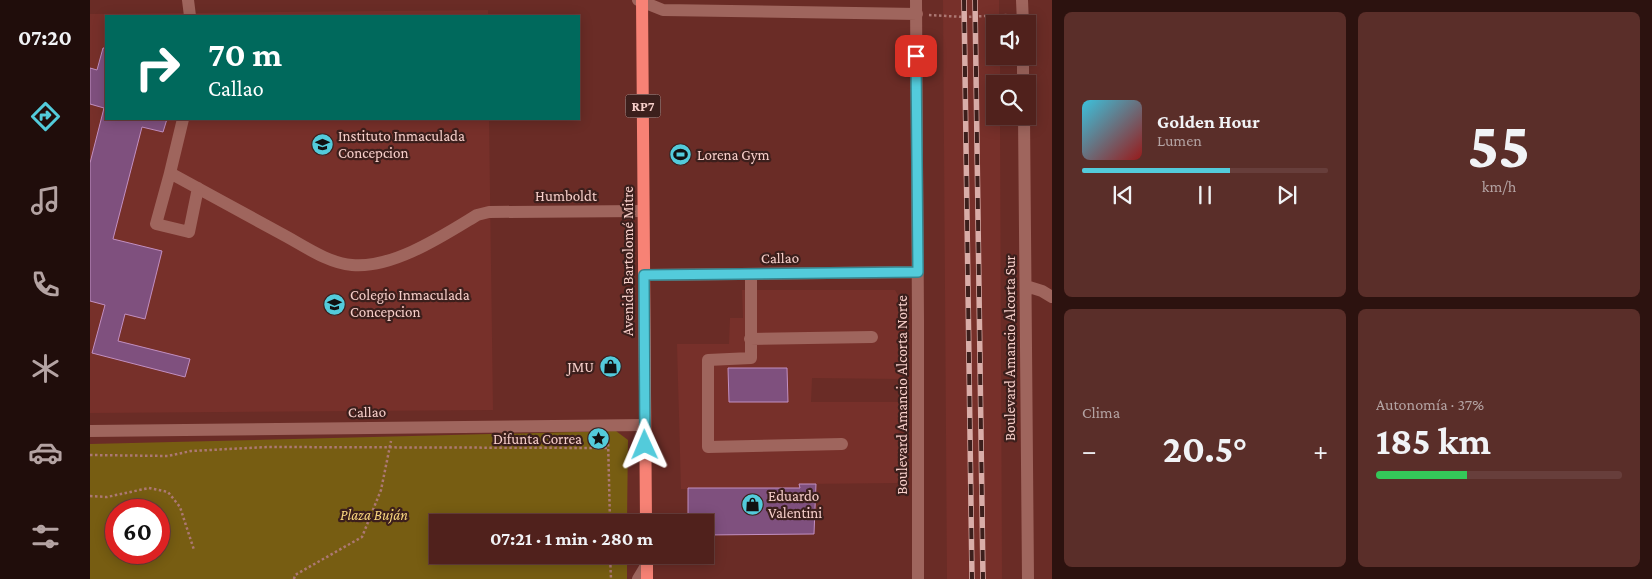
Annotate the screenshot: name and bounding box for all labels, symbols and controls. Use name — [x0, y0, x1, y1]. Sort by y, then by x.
map controls — [986, 15, 1036, 125]
button: sound — [986, 15, 1036, 65]
text: 07:20 — [18, 25, 72, 50]
icon: right — [125, 35, 190, 100]
text: 70 m — [208, 35, 282, 74]
pin — [895, 35, 937, 77]
icon: arrive — [902, 42, 930, 70]
button: search — [986, 75, 1036, 125]
text: Callao — [208, 76, 264, 101]
road number: RP7 — [626, 94, 660, 118]
icon: directions — [28, 99, 63, 134]
text: 55 — [1468, 109, 1530, 181]
text: Golden Hour — [1157, 111, 1260, 132]
place label: Instituto Inmaculada Concepcion — [338, 128, 465, 162]
text: Lumen — [1157, 132, 1202, 149]
school or university icon: Instituto Inmaculada Concepcion — [310, 133, 334, 157]
sports icon: Lorena Gym — [669, 143, 693, 167]
place label: Lorena Gym — [697, 147, 770, 164]
text: km/h — [1482, 178, 1516, 195]
icon: previous — [1109, 181, 1137, 209]
icon: pause — [1191, 181, 1219, 209]
icon: next — [1273, 181, 1301, 209]
icon: music — [28, 183, 63, 218]
street label: Avenida Bartolomé Mitre — [620, 186, 636, 336]
street label: Humboldt — [535, 188, 598, 204]
street label: Callao — [761, 250, 799, 266]
street label: Boulevard Amancio Alcorta Sur — [1002, 254, 1018, 441]
icon: phone — [28, 267, 63, 302]
place label: Colegio Inmaculada Concepcion — [350, 287, 470, 321]
school or university icon: Colegio Inmaculada Concepcion — [322, 292, 346, 316]
street label: Boulevard Amancio Alcorta Norte — [894, 295, 910, 495]
icon: climate — [28, 351, 63, 386]
shop icon: JMU — [598, 355, 622, 379]
place label: JMU — [565, 359, 594, 376]
text: Autonomía · 37% — [1376, 396, 1484, 413]
street label: Callao — [348, 404, 386, 420]
text: Clima — [1082, 404, 1120, 421]
position arrow — [618, 418, 670, 470]
text: 185 km — [1376, 420, 1491, 462]
place icon: Difunta Correa — [586, 427, 610, 451]
text: 20.5° — [1163, 428, 1247, 470]
place label: Difunta Correa — [493, 431, 582, 447]
icon: car — [28, 435, 63, 470]
text: − — [1082, 435, 1097, 466]
text: + — [1313, 435, 1328, 466]
place label: Eduardo Valentini — [768, 488, 822, 521]
shop icon: Eduardo Valentini — [740, 493, 764, 517]
speed limit sign: 60 — [105, 499, 170, 564]
park label: Plaza Buján — [340, 507, 408, 524]
icon: filters — [28, 519, 63, 554]
text: 07:21 · 1 min · 280 m — [490, 528, 653, 549]

